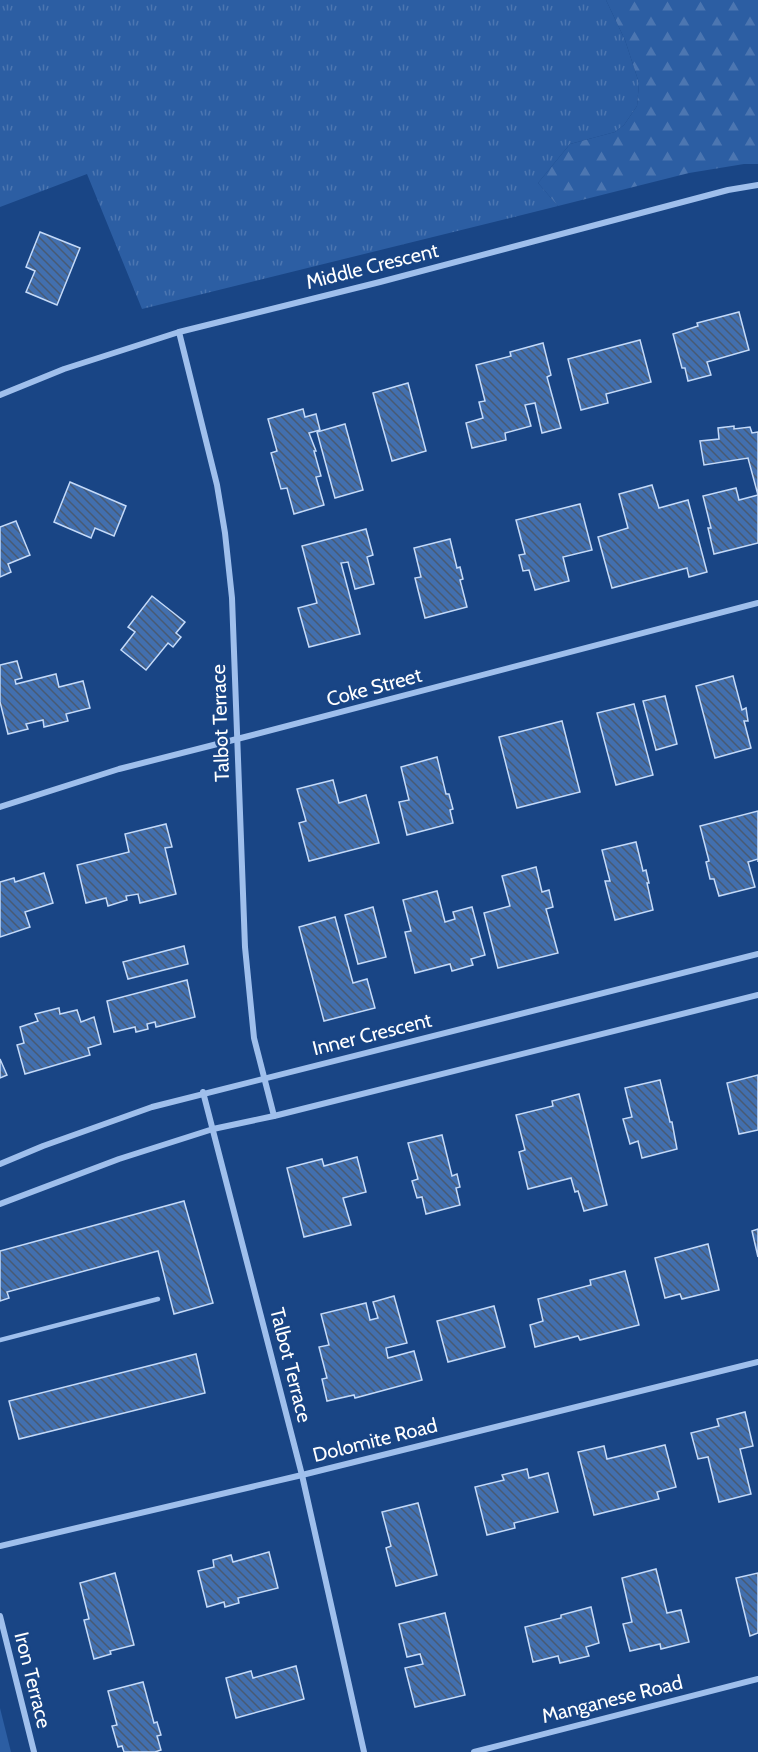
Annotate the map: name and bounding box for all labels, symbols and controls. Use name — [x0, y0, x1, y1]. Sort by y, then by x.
street label: Middle Crescent — [303, 238, 441, 294]
street label: Coke Street — [324, 663, 425, 711]
street label: Talbot Terrace — [206, 664, 234, 782]
street label: Inner Crescent — [310, 1008, 434, 1060]
street label: Talbot Terrace — [265, 1305, 317, 1425]
street label: Dolomite Road — [310, 1413, 440, 1467]
street label: Iron Terrace — [9, 1629, 57, 1731]
street label: Manganese Road — [539, 1670, 685, 1728]

